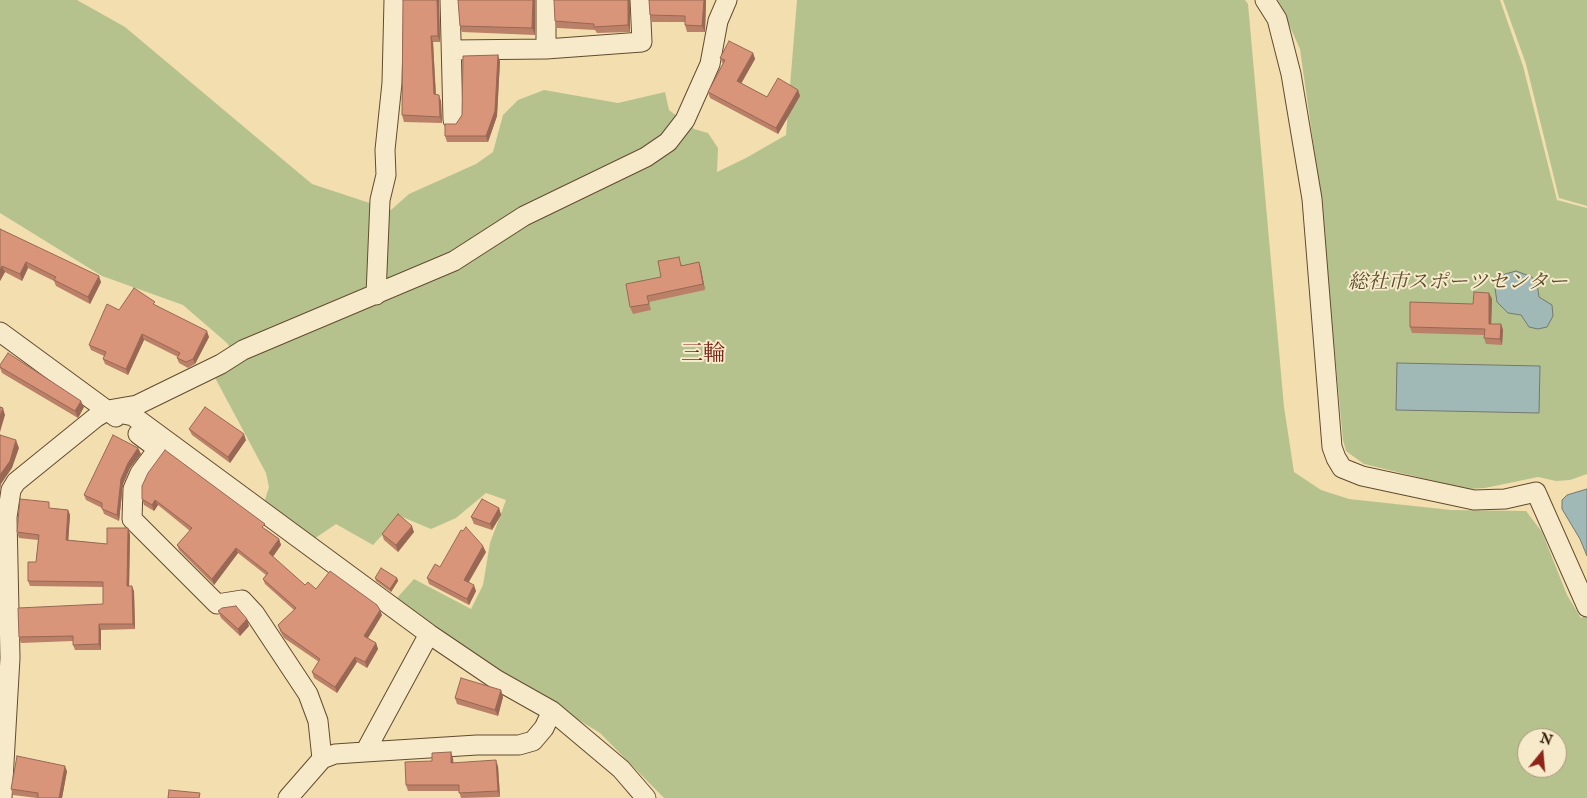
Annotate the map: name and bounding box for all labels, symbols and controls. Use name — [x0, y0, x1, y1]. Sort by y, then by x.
park label: 総社市スポーツセンター — [1348, 272, 1568, 296]
district label: 三輪 — [681, 342, 725, 368]
north arrow — [1517, 728, 1567, 778]
text: N — [1538, 729, 1555, 750]

